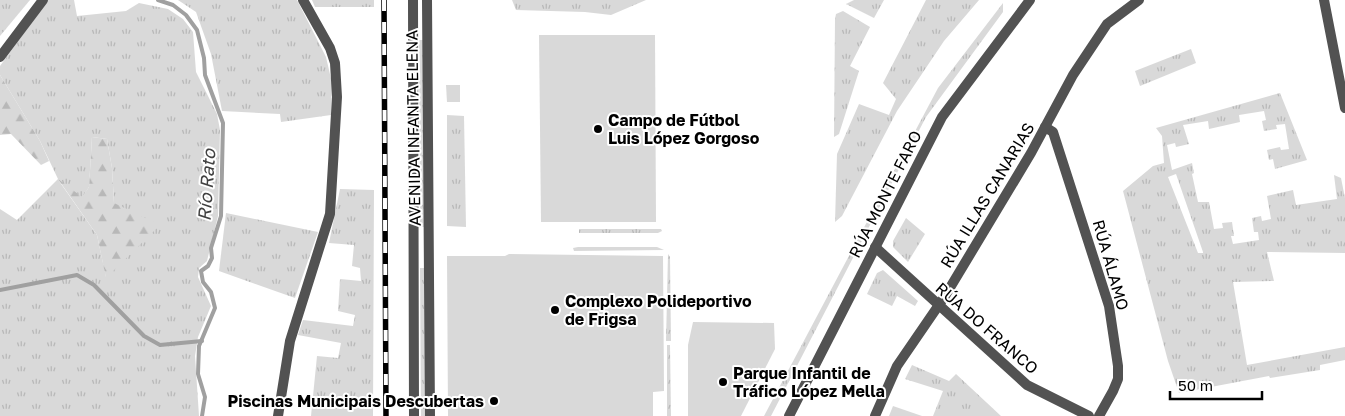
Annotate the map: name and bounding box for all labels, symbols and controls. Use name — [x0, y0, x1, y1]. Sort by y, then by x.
street label: AVENIDA INFANTA ELENA — [401, 30, 425, 226]
place label: Campo de Fútbol Luis López Gorgoso — [608, 110, 760, 148]
street label: RÚA ILLAS CANARIAS — [936, 119, 1038, 271]
marker: Campo de Fútbol Luis López Gorgoso — [592, 123, 604, 135]
street label: RÚA MONTE FARO — [844, 127, 926, 261]
water label: Río Rato — [193, 147, 220, 222]
street label: RÚA ÁLAMO — [1089, 217, 1133, 313]
street label: RÚA DO FRANCO — [932, 278, 1042, 378]
place label: Complexo Polideportivo de Frigsa — [565, 291, 752, 329]
marker: Complexo Polideportivo de Frigsa — [549, 304, 561, 316]
place label: Parque Infantil de Tráfico López Mella — [733, 363, 885, 401]
scale bar — [1170, 368, 1262, 400]
marker: Parque Infantil de Tráfico López Mella — [717, 376, 729, 388]
text: 50 m — [1178, 376, 1213, 394]
place label: Piscinas Municipais Descubertas — [228, 391, 484, 411]
marker: Piscinas Municipais Descubertas — [488, 395, 500, 407]

